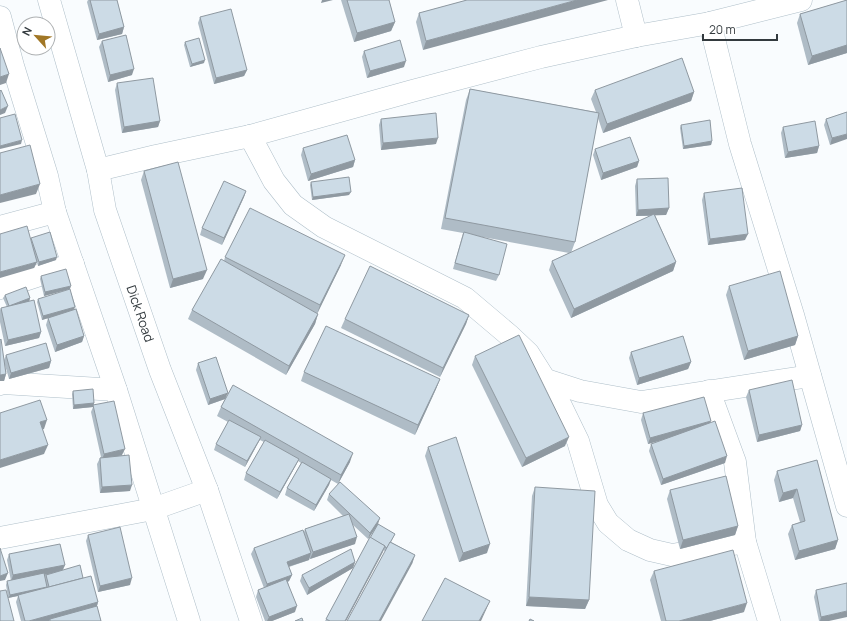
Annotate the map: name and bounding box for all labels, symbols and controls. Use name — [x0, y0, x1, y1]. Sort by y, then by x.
north arrow — [16, 16, 56, 56]
scale bar — [703, 16, 777, 42]
text: 20 m — [709, 21, 736, 38]
text: N — [18, 24, 35, 38]
street label: Dick Road — [123, 283, 159, 344]

